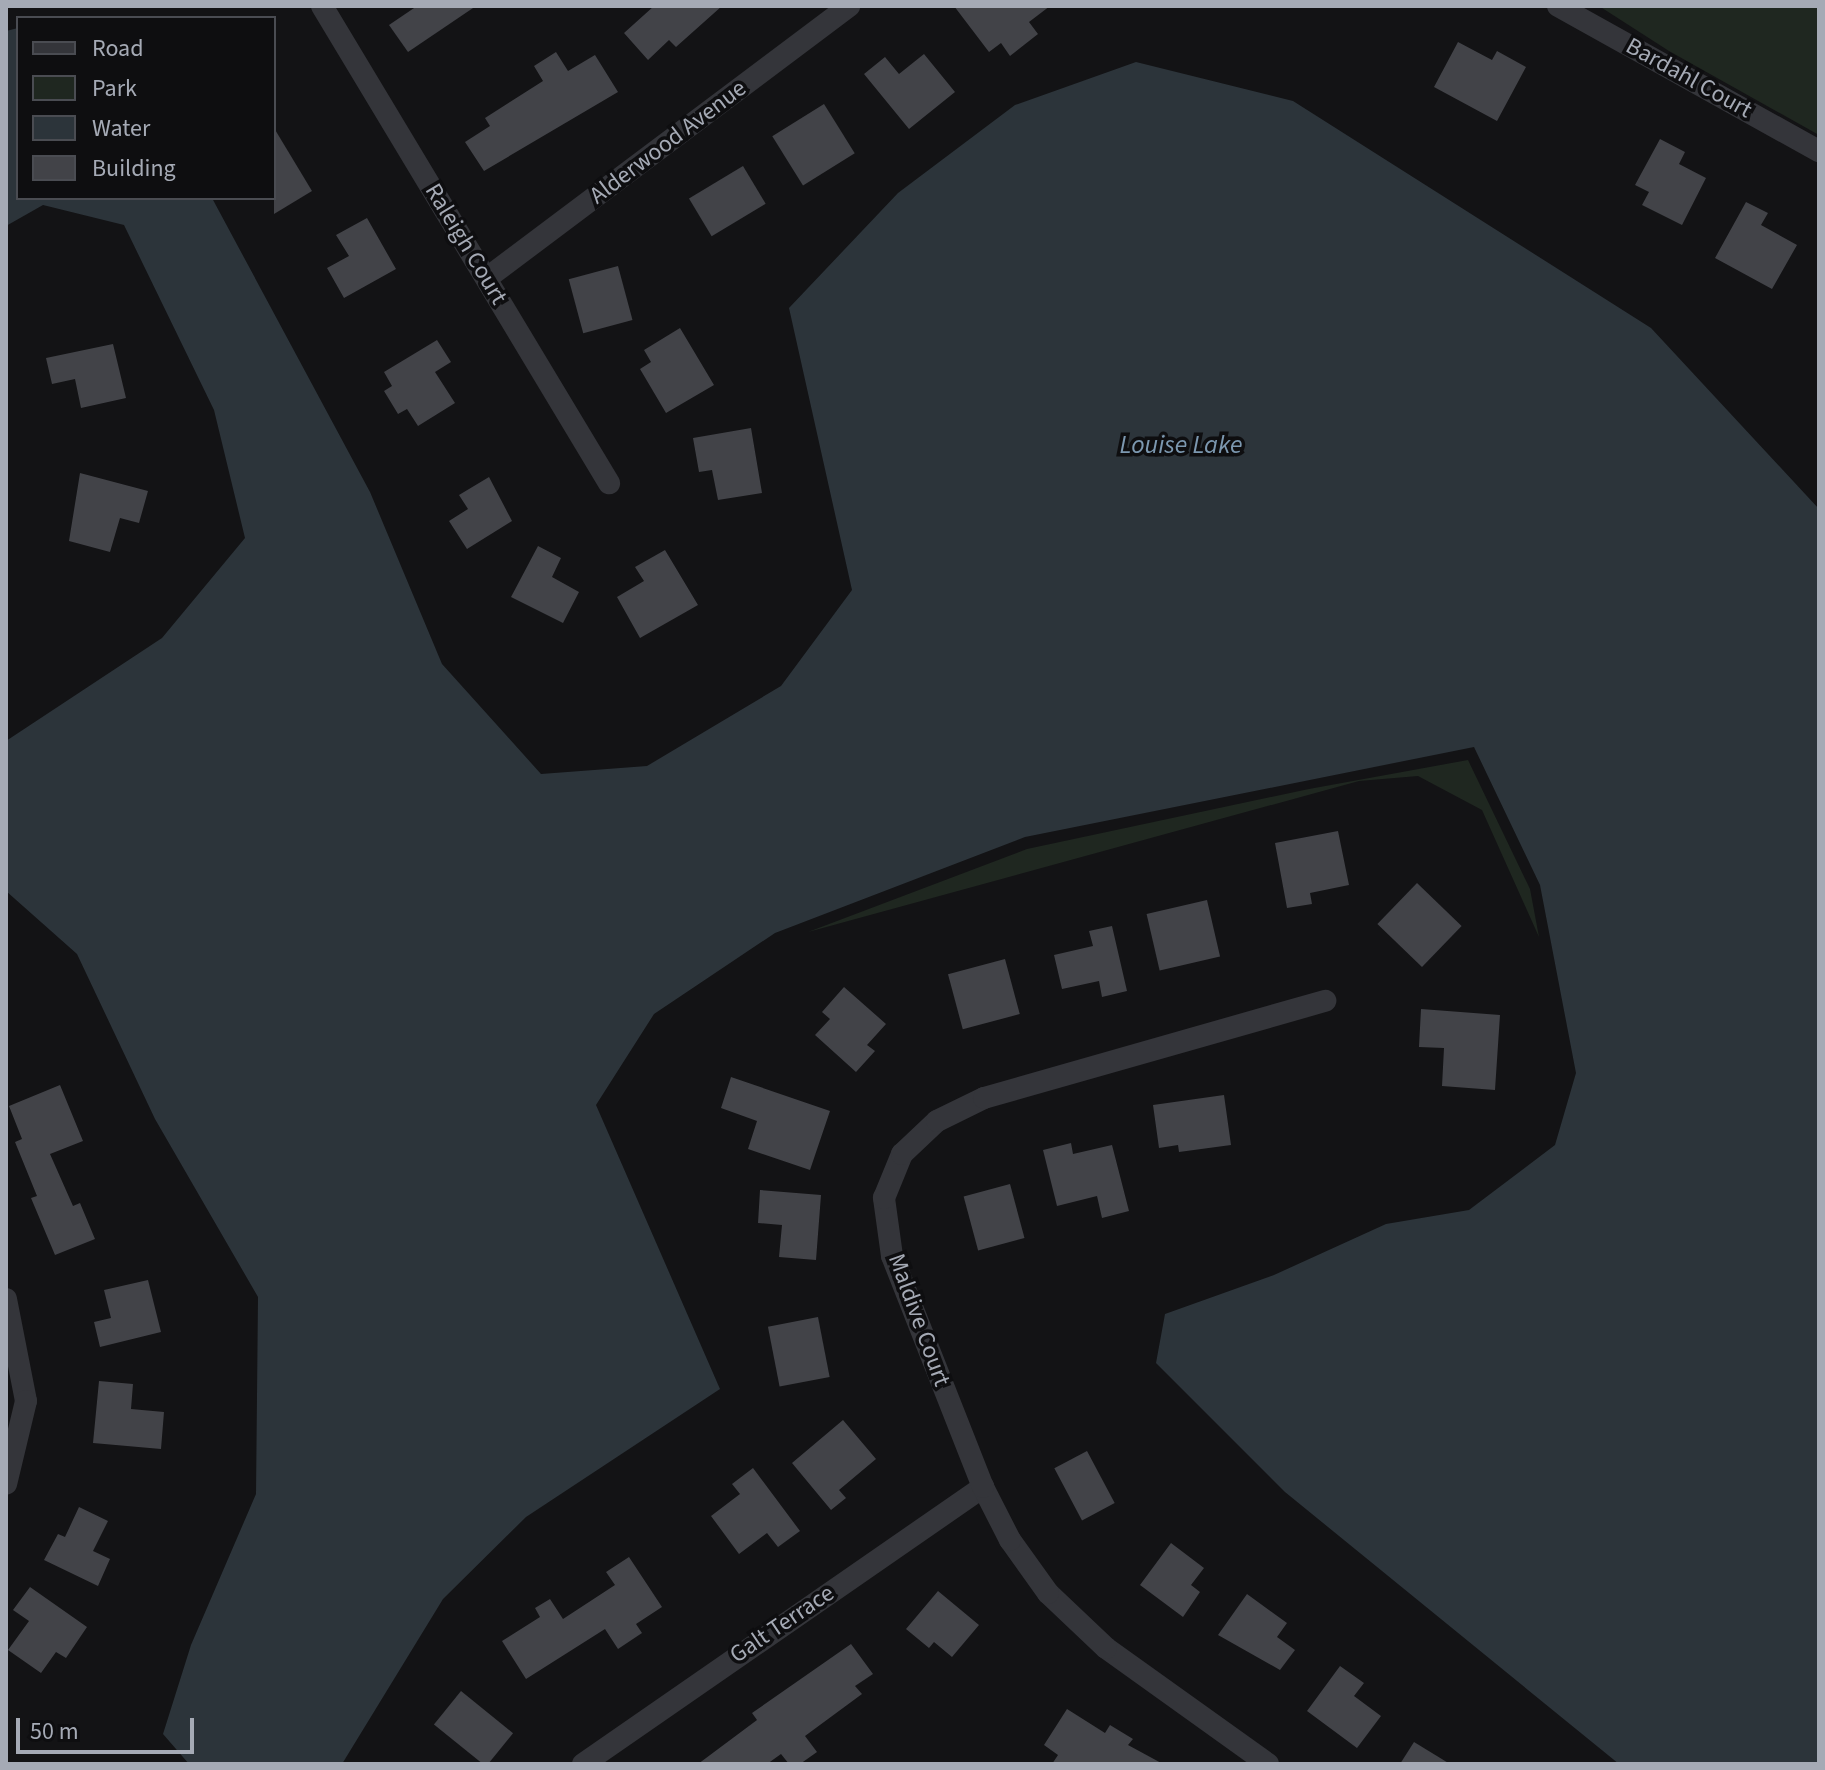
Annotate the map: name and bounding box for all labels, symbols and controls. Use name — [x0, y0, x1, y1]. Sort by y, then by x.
legend — [16, 16, 276, 200]
text: Road — [92, 31, 144, 66]
street label: Bardahl Court — [1621, 31, 1757, 125]
text: Park — [92, 71, 137, 106]
street label: Alderwood Avenue — [584, 74, 752, 210]
text: Water — [92, 111, 150, 146]
text: Building — [92, 151, 176, 186]
street label: Raleigh Court — [419, 178, 513, 310]
water label: Louise Lake — [1120, 429, 1242, 461]
street label: Maldive Court — [882, 1250, 956, 1390]
street label: Galt Terrace — [724, 1579, 840, 1669]
scale bar — [20, 1702, 198, 1752]
text: 50 m — [30, 1714, 79, 1749]

